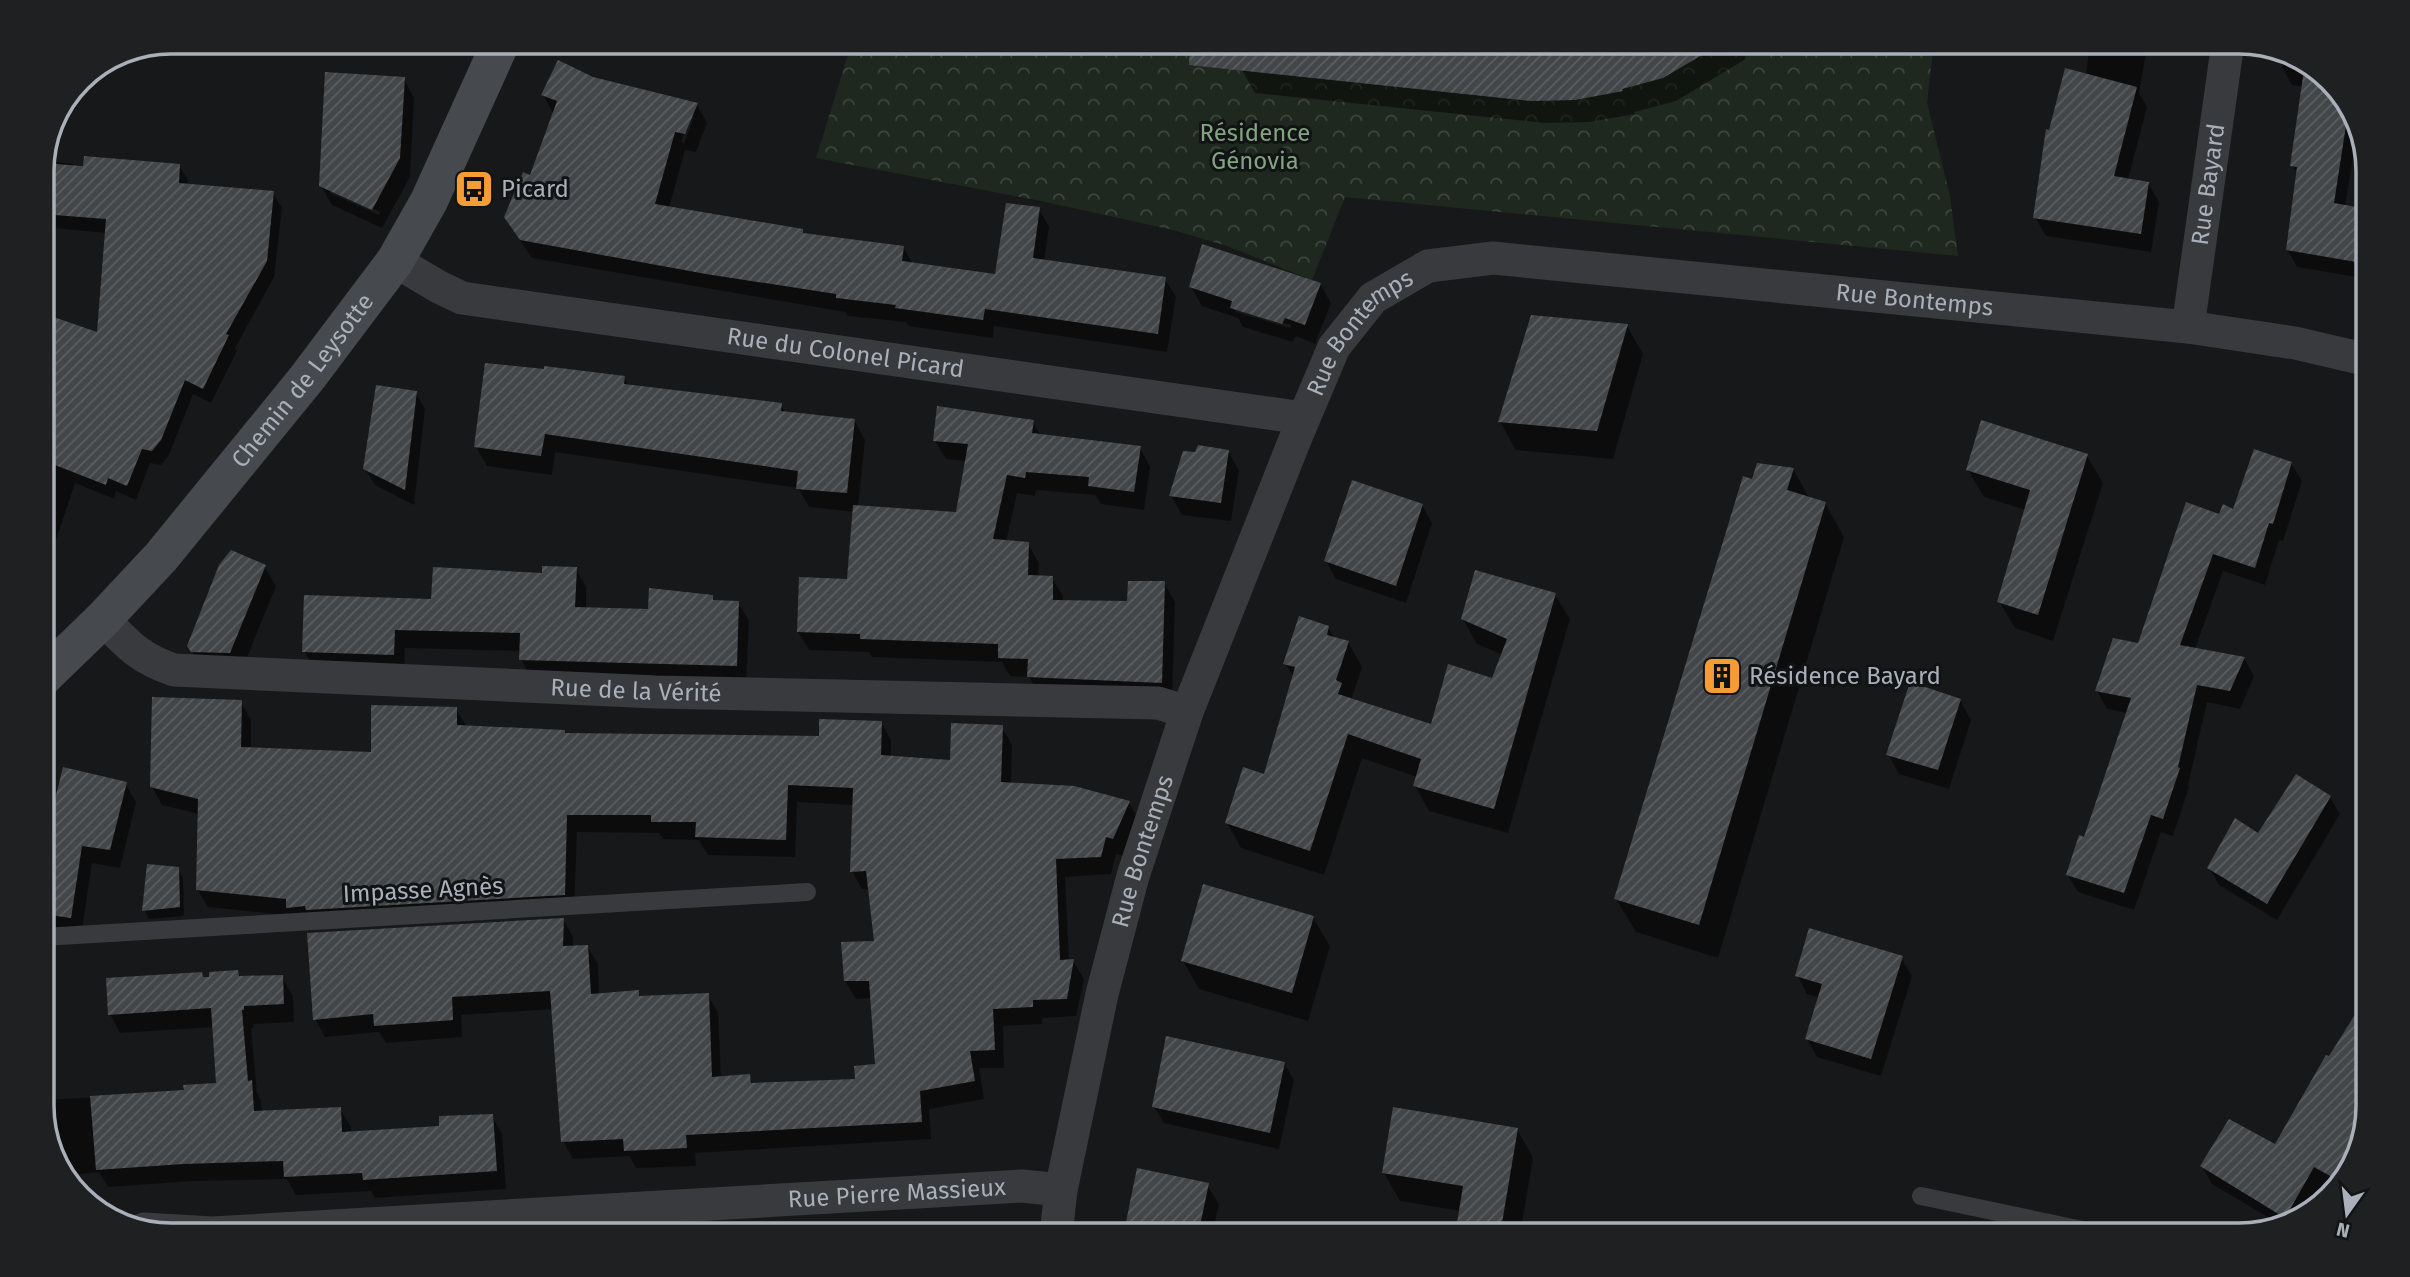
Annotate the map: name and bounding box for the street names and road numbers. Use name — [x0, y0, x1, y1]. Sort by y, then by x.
street label: Rue Bayard — [2186, 122, 2230, 247]
street label: Rue Bontemps — [1301, 264, 1418, 400]
street label: Rue Bontemps — [1834, 278, 1995, 322]
street label: Chemin de Leysotte — [226, 288, 379, 473]
street label: Rue du Colonel Picard — [725, 322, 966, 383]
street label: Rue de la Vérité — [550, 673, 722, 707]
street label: Rue Bontemps — [1106, 771, 1179, 930]
street label: Impasse Agnès — [342, 872, 504, 908]
street label: Rue Pierre Massieux — [787, 1173, 1007, 1214]

